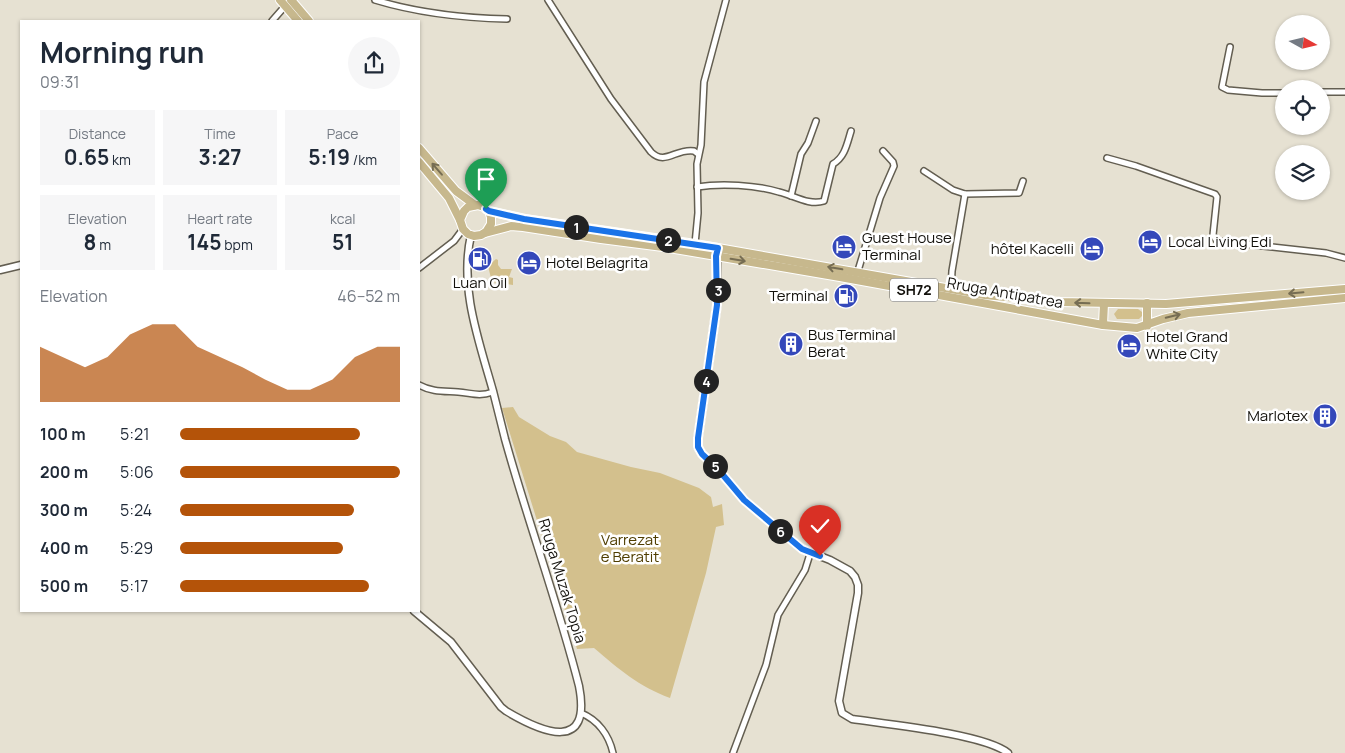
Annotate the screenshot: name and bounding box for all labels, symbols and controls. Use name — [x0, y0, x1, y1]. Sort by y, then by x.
north arrow — [1275, 15, 1330, 70]
map controls — [1275, 15, 1330, 200]
text: Morning run — [40, 33, 204, 71]
button: share — [348, 37, 400, 89]
text: 09:31 — [40, 71, 80, 93]
button: locate — [1275, 80, 1330, 135]
text: Distance — [69, 124, 126, 143]
text: Time — [204, 124, 236, 143]
text: Pace — [327, 124, 358, 143]
text: 0.65 — [64, 143, 109, 171]
text: 3:27 — [198, 143, 242, 171]
text: 5:19 — [308, 143, 350, 171]
button: layers — [1275, 145, 1330, 200]
text: km — [109, 150, 131, 169]
text: /km — [350, 150, 377, 169]
pin — [465, 158, 507, 209]
one-way arrow — [432, 163, 443, 176]
icon: arrive — [472, 165, 500, 193]
text: Elevation — [68, 209, 127, 228]
text: Heart rate — [188, 209, 252, 228]
text: kcal — [330, 209, 355, 228]
pin: 1 — [564, 214, 588, 240]
text: 1 — [573, 218, 580, 237]
place label: Guest House Terminal — [862, 227, 952, 265]
text: 8 — [84, 228, 96, 256]
text: 145 — [187, 228, 222, 256]
text: 51 — [332, 228, 353, 256]
pin: 2 — [656, 228, 680, 252]
hotel icon: Local Living Edi — [1137, 229, 1163, 255]
text: 2 — [664, 231, 673, 250]
place label: Local Living Edi — [1168, 231, 1272, 252]
hotel icon: Guest House Terminal — [831, 234, 857, 260]
text: m — [96, 235, 111, 254]
text: bpm — [222, 235, 253, 254]
hotel icon: hôtel Kacelli — [1079, 236, 1105, 262]
place label: hôtel Kacelli — [991, 238, 1074, 259]
fuel station icon: Luan Oil — [467, 246, 493, 272]
hotel icon: Hotel Belagrita — [516, 250, 542, 276]
place label: Hotel Belagrita — [546, 252, 648, 273]
one-way arrow — [730, 255, 746, 265]
one-way arrow — [827, 263, 843, 273]
place label: Luan Oil — [453, 272, 507, 293]
street label: Rruga Antipatrea — [945, 272, 1065, 313]
pin: 3 — [706, 278, 730, 302]
road number: SH72 — [890, 278, 938, 302]
text: 3 — [714, 281, 723, 300]
fuel station icon: Terminal — [833, 283, 859, 309]
text: Elevation — [40, 285, 108, 307]
text: 46–52 m — [337, 285, 400, 307]
place label: Terminal — [769, 285, 828, 306]
one-way arrow — [1289, 289, 1305, 298]
one-way arrow — [1074, 298, 1090, 307]
one-way arrow — [1164, 311, 1180, 320]
place label: Bus Terminal Berat — [808, 324, 896, 362]
place label: Hotel Grand White City — [1146, 326, 1228, 364]
building icon: Bus Terminal Berat — [778, 331, 804, 357]
hotel icon: Hotel Grand White City — [1116, 333, 1142, 359]
pin: 4 — [694, 368, 718, 394]
text: 4 — [702, 372, 711, 391]
building icon: Marlotex — [1312, 403, 1338, 429]
place label: Marlotex — [1247, 405, 1308, 426]
text: 100 m — [40, 423, 86, 445]
text: 5:21 — [120, 423, 149, 445]
pin: 5 — [702, 454, 728, 478]
text: 5 — [711, 457, 720, 476]
text: 200 m — [40, 461, 88, 483]
text: 5:06 — [120, 461, 154, 483]
text: 300 m — [40, 499, 88, 521]
text: 5:24 — [120, 499, 152, 521]
pin — [799, 505, 841, 556]
icon: check — [806, 512, 834, 540]
street label: Rruga Muzak Topia — [534, 516, 591, 646]
pin: 6 — [768, 518, 792, 544]
text: 6 — [776, 522, 785, 541]
park label: Varrezat e Beratit — [601, 529, 659, 567]
text: 400 m — [40, 537, 88, 559]
text: 5:29 — [120, 537, 153, 559]
text: 500 m — [40, 575, 88, 597]
text: 5:17 — [120, 575, 148, 597]

